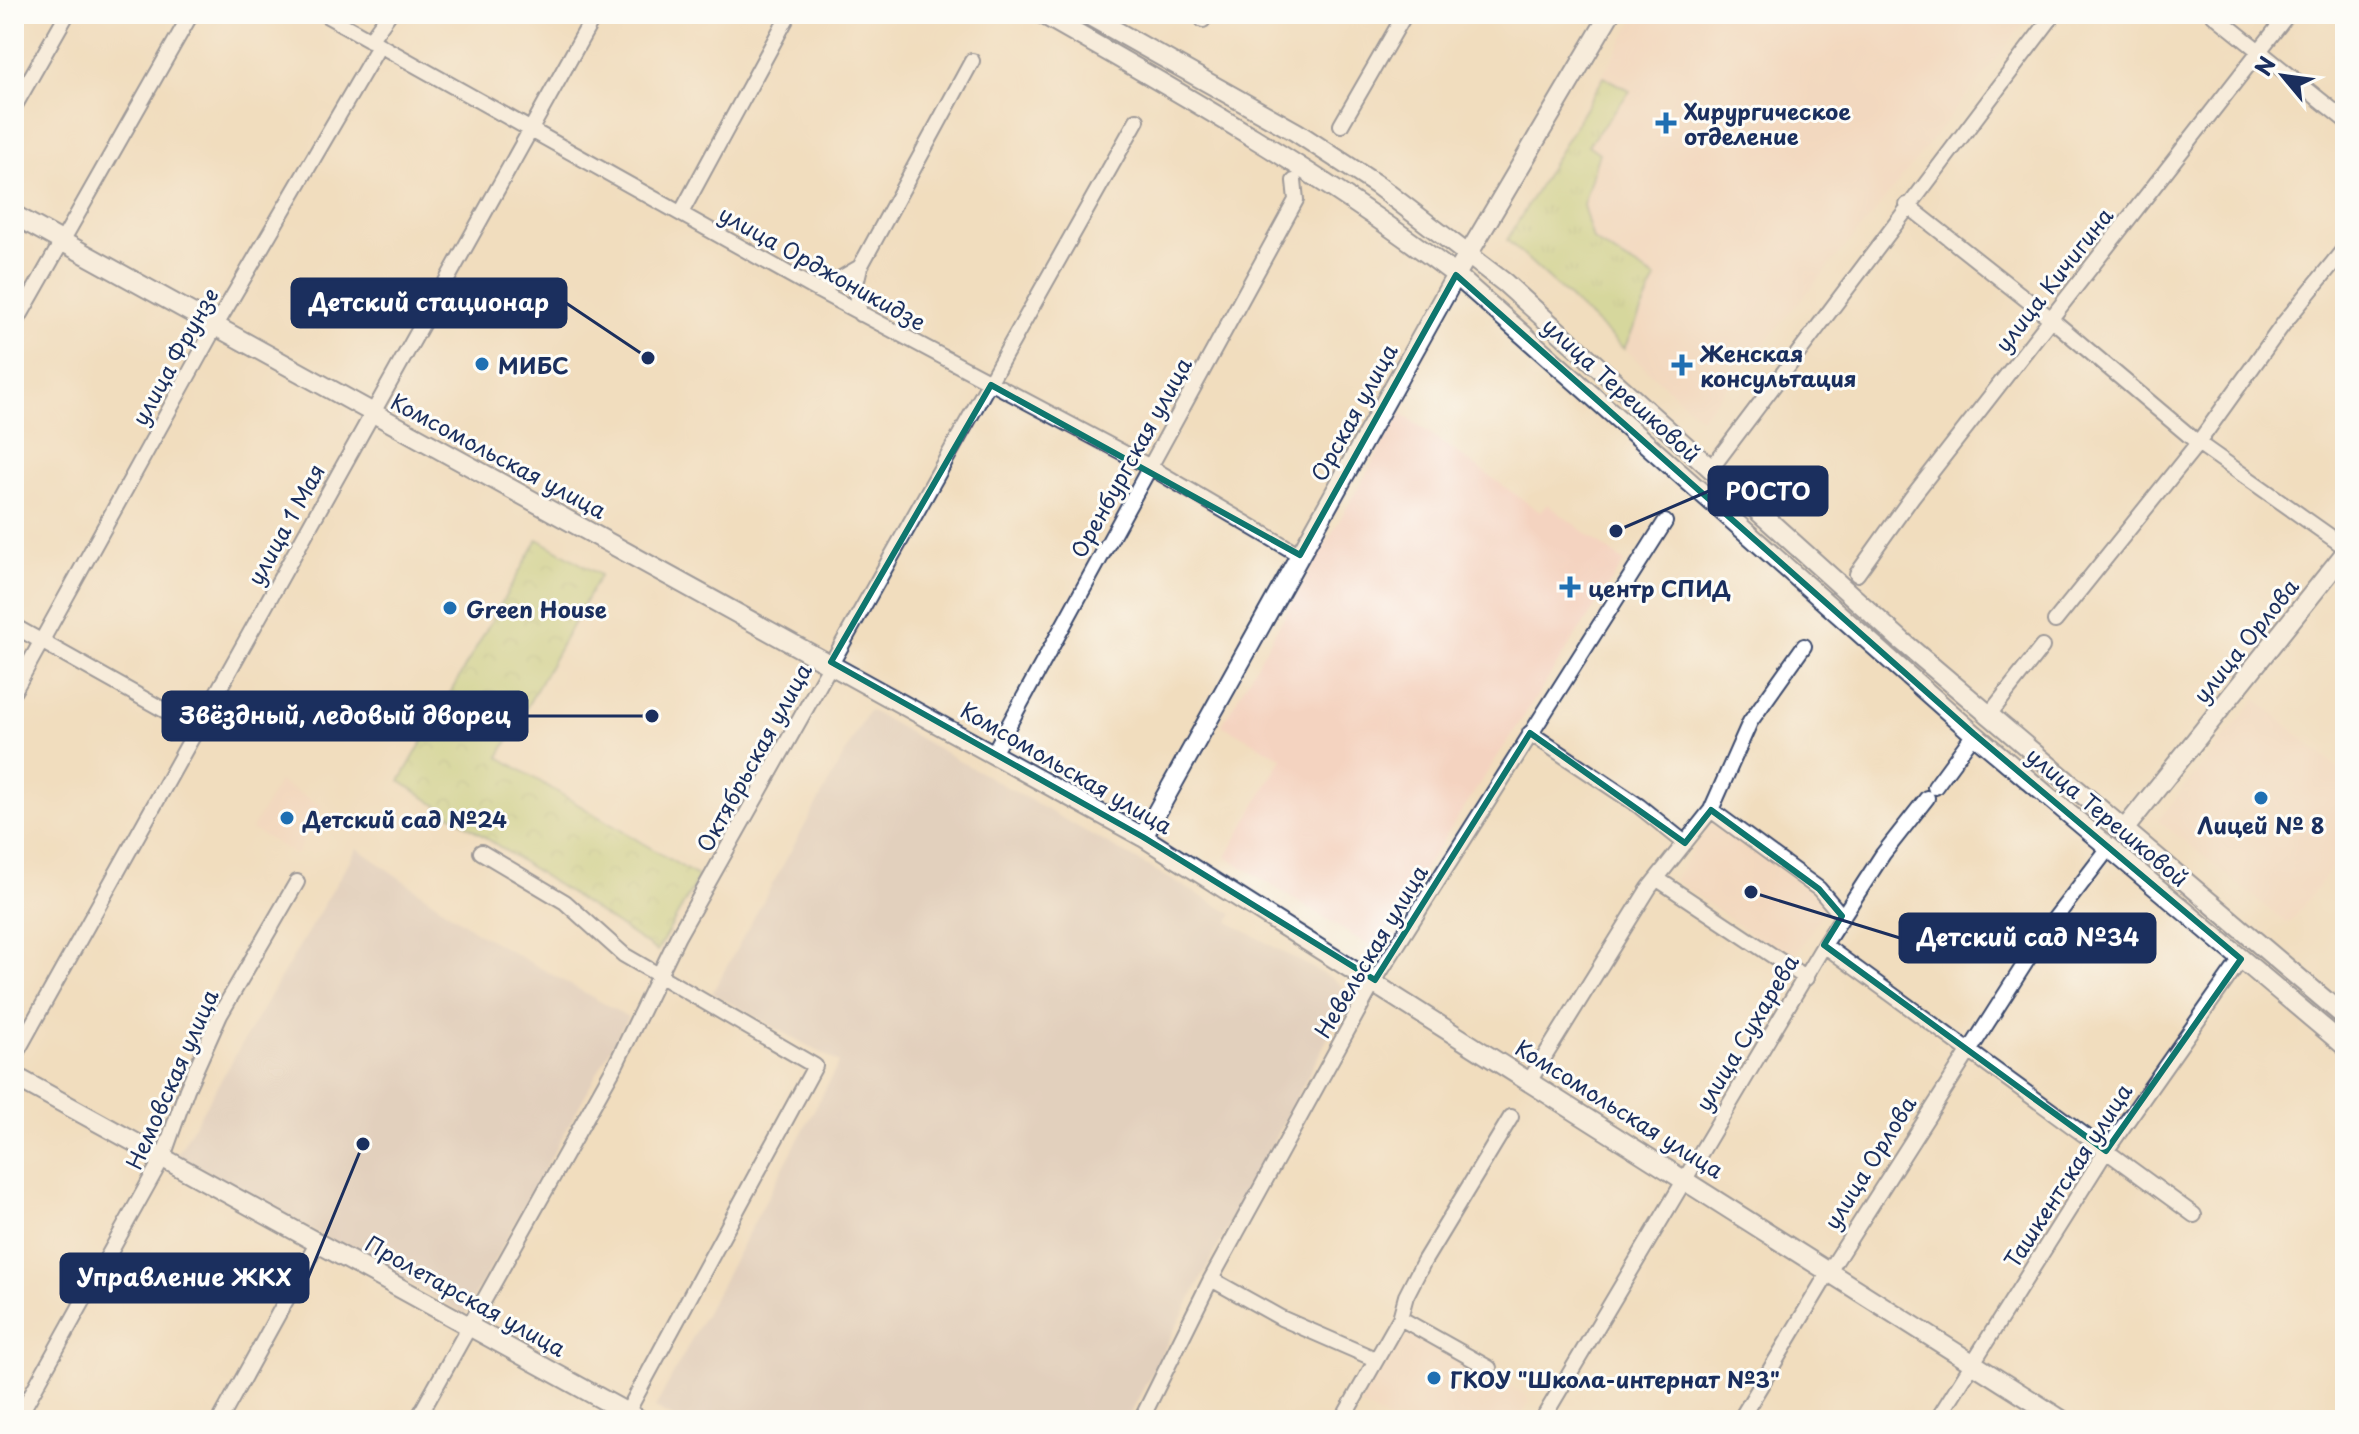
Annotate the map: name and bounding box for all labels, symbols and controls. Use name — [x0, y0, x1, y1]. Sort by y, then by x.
north arrow — [2243, 36, 2323, 116]
text: N — [2246, 50, 2283, 81]
place label: Хирургическое отделение — [1684, 94, 1851, 152]
marker: Хирургическое отделение — [1655, 112, 1677, 134]
street label: улица Орджоникидзе — [713, 196, 933, 338]
street label: улица Кичигина — [1986, 200, 2120, 358]
callout: Детский стационар — [292, 279, 566, 327]
street label: улица Фрунзе — [123, 281, 225, 431]
text: Детский стационар — [308, 283, 549, 319]
street label: улица Терешковой — [1536, 309, 1708, 469]
place label: Женская консультация — [1699, 336, 1856, 394]
street label: Орская улица — [1301, 337, 1405, 487]
place label: МИБС — [498, 348, 569, 381]
street label: Оренбургская улица — [1061, 351, 1199, 563]
marker: Женская консультация — [1671, 354, 1693, 376]
marker: МИБС — [473, 355, 491, 373]
street label: Комсомольская улица — [385, 384, 613, 526]
street label: улица 1 Мая — [238, 457, 332, 591]
callout: РОСТО — [1709, 467, 1827, 515]
text: РОСТО — [1725, 472, 1811, 508]
street label: улица Орлова — [2184, 570, 2306, 709]
place label: центр СПИД — [1588, 571, 1731, 604]
marker: центр СПИД — [1559, 576, 1581, 598]
place label: Green House — [466, 592, 607, 625]
marker: Green House — [441, 599, 459, 617]
street label: Октябрьская улица — [687, 656, 819, 858]
callout: Звёздный, ледовый дворец — [163, 692, 527, 740]
street label: Комсомольская улица — [955, 693, 1179, 841]
text: Звёздный, ледовый дворец — [179, 696, 511, 732]
street label: улица Терешковой — [2020, 738, 2196, 894]
marker: Лицей № 8 — [2252, 789, 2270, 807]
place label: Детский сад №24 — [302, 802, 507, 835]
place label: Лицей № 8 — [2197, 808, 2325, 841]
marker: Детский сад №24 — [278, 809, 296, 827]
street label: Невельская улица — [1305, 858, 1435, 1044]
callout: Детский сад №34 — [1900, 914, 2155, 962]
text: Детский сад №34 — [1916, 918, 2139, 954]
street label: улица Сухарева — [1686, 947, 1806, 1117]
street label: Немовская улица — [116, 983, 226, 1174]
street label: Комсомольская улица — [1510, 1030, 1731, 1186]
street label: Ташкентская улица — [1995, 1076, 2139, 1274]
street label: улица Орлова — [1815, 1089, 1923, 1235]
street label: Пролетарская улица — [360, 1226, 572, 1364]
callout: Управление ЖКХ — [61, 1254, 308, 1302]
text: Управление ЖКХ — [76, 1258, 293, 1294]
place label: ГКОУ "Школа-интернат №3" — [1450, 1362, 1780, 1395]
marker: ГКОУ "Школа-интернат №3" — [1425, 1369, 1443, 1387]

